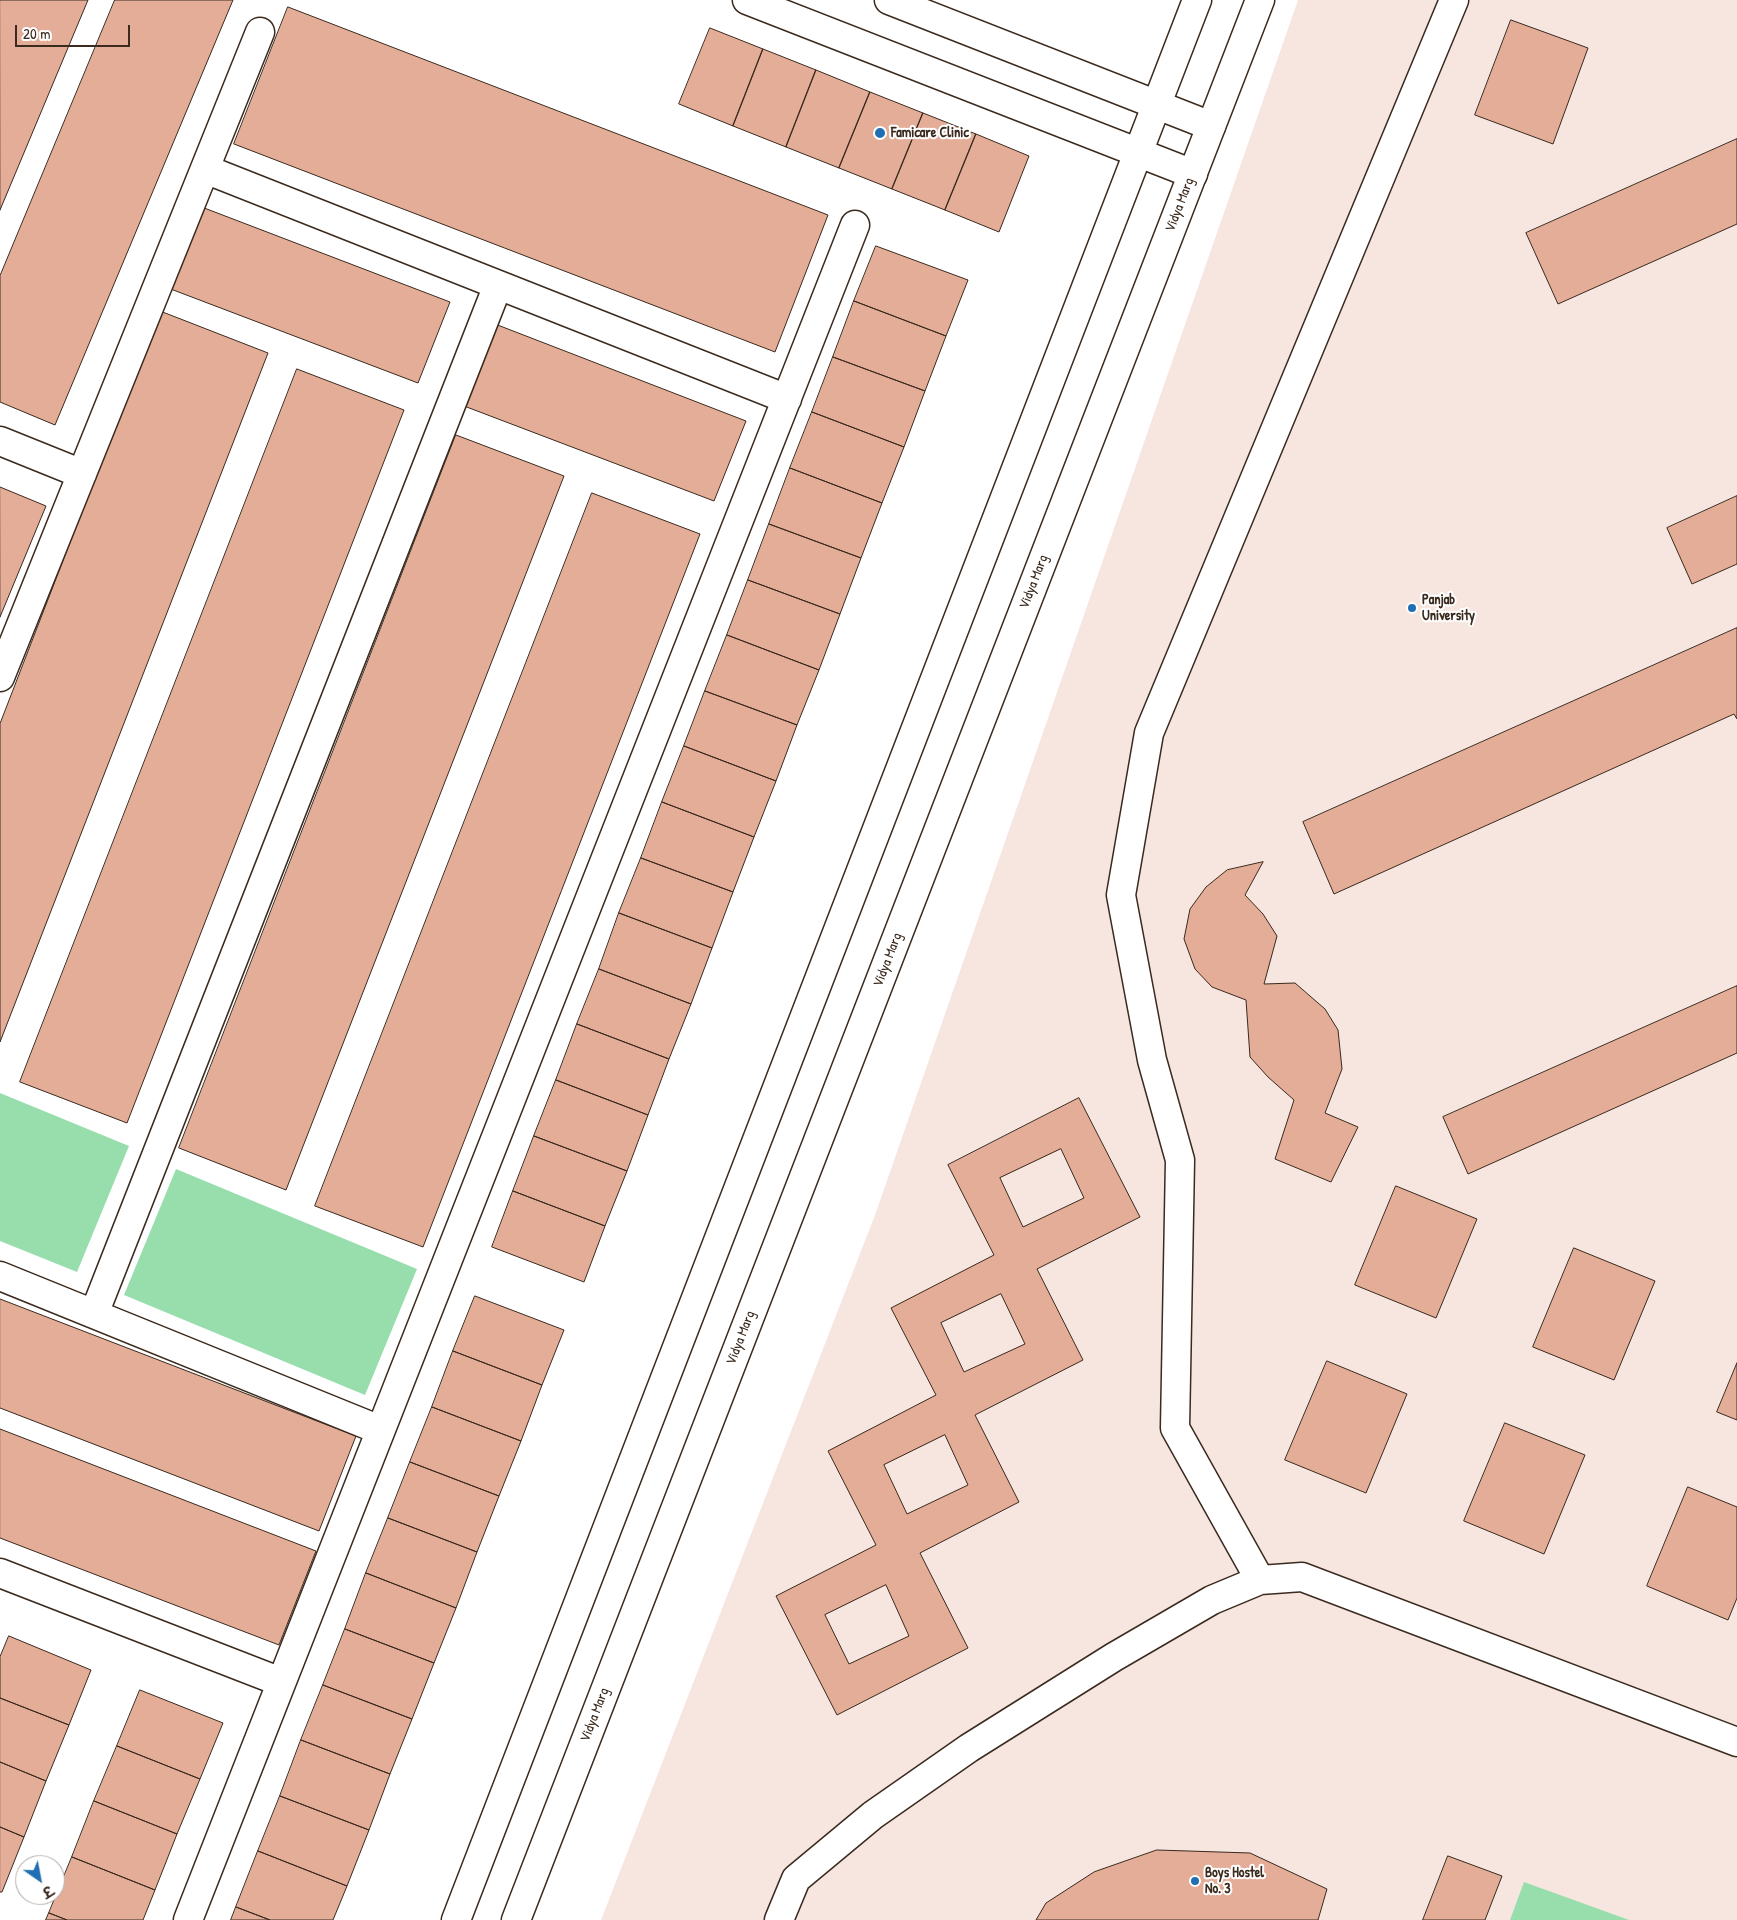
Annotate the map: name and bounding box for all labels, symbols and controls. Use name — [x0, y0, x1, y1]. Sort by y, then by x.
scale bar — [18, 15, 132, 47]
text: 20 m — [23, 23, 50, 44]
place label: Famicare Clinic — [891, 125, 969, 141]
marker: Famicare Clinic — [873, 126, 887, 140]
street label: Vidya Marg — [1162, 176, 1198, 234]
street label: Vidya Marg — [1016, 553, 1052, 611]
place label: Panjab University — [1422, 592, 1475, 624]
marker: Panjab University — [1406, 602, 1418, 614]
street label: Vidya Marg — [870, 931, 906, 989]
street label: Vidya Marg — [723, 1309, 759, 1367]
street label: Vidya Marg — [577, 1686, 613, 1744]
north arrow — [15, 1855, 65, 1905]
place label: Boys Hostel No. 3 — [1205, 1865, 1264, 1898]
marker: Boys Hostel No. 3 — [1189, 1875, 1201, 1887]
text: उ — [39, 1882, 57, 1903]

